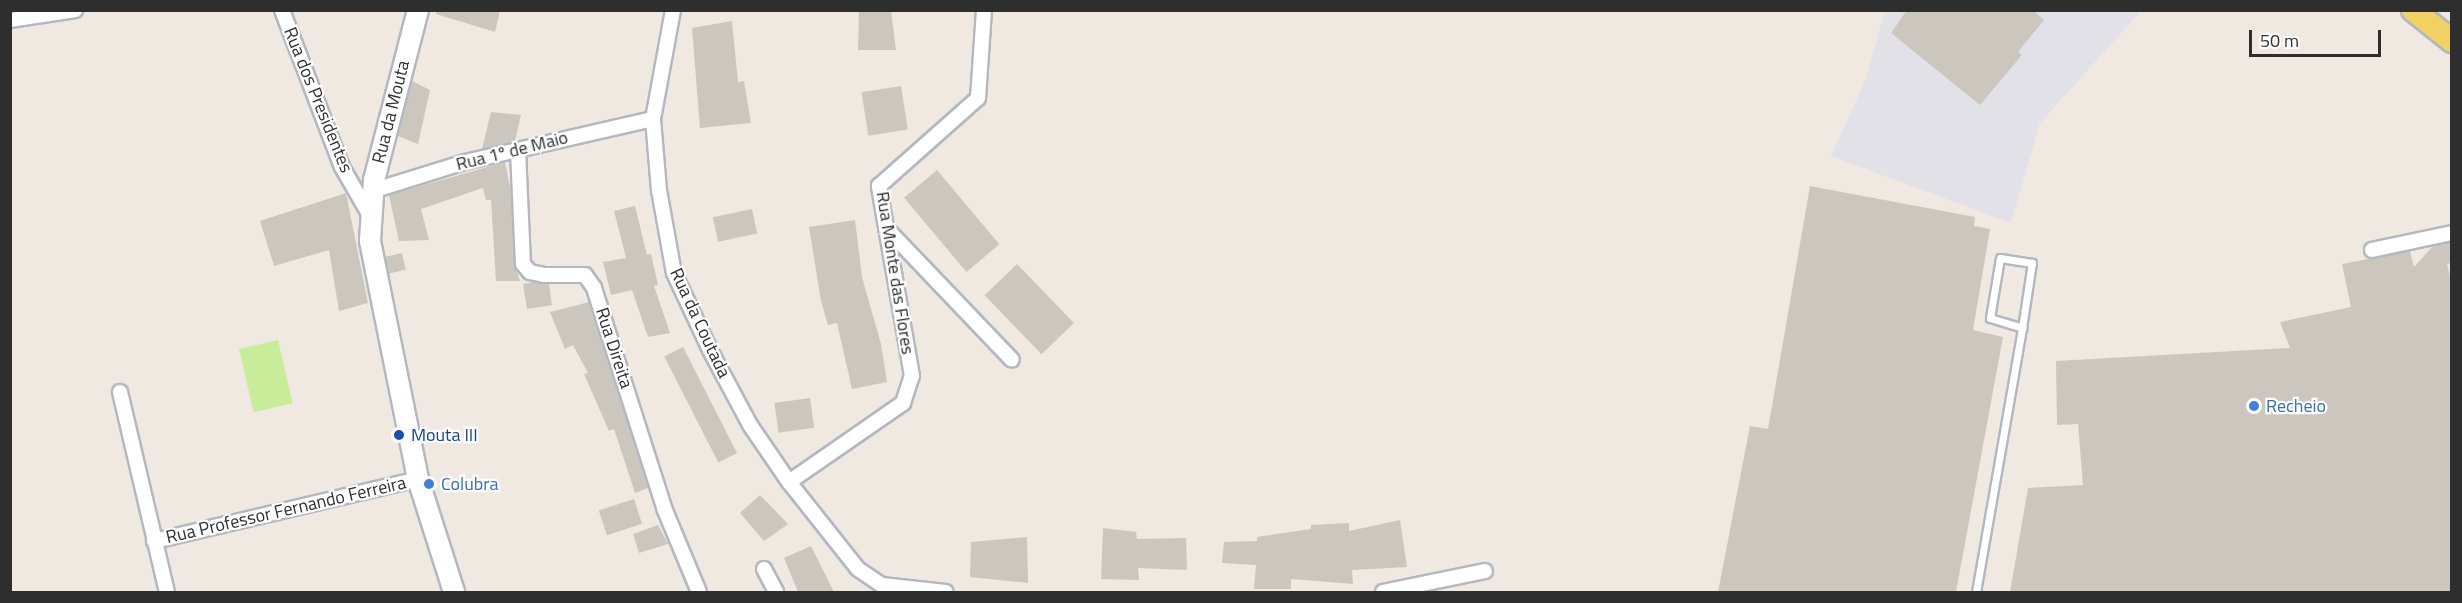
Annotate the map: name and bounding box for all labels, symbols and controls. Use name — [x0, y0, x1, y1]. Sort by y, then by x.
scale bar — [2252, 18, 2384, 56]
street label: Rua dos Presidentes — [279, 24, 357, 176]
text: 50 m — [2260, 27, 2299, 54]
street label: Rua da Mouta — [368, 58, 414, 166]
street label: Rua 1º de Maio — [454, 127, 570, 175]
street label: Rua Monte das Flores — [871, 190, 919, 356]
street label: Rua da Coutada — [665, 265, 735, 381]
street label: Rua Direita — [591, 305, 637, 391]
place label: Recheio — [2266, 395, 2326, 417]
marker: Recheio — [2247, 399, 2261, 413]
place label: Mouta III — [411, 424, 478, 446]
marker: Mouta III — [392, 428, 406, 442]
street label: Rua Professor Fernando Ferreira — [164, 472, 408, 548]
place label: Colubra — [441, 473, 499, 495]
marker: Colubra — [422, 477, 436, 491]

